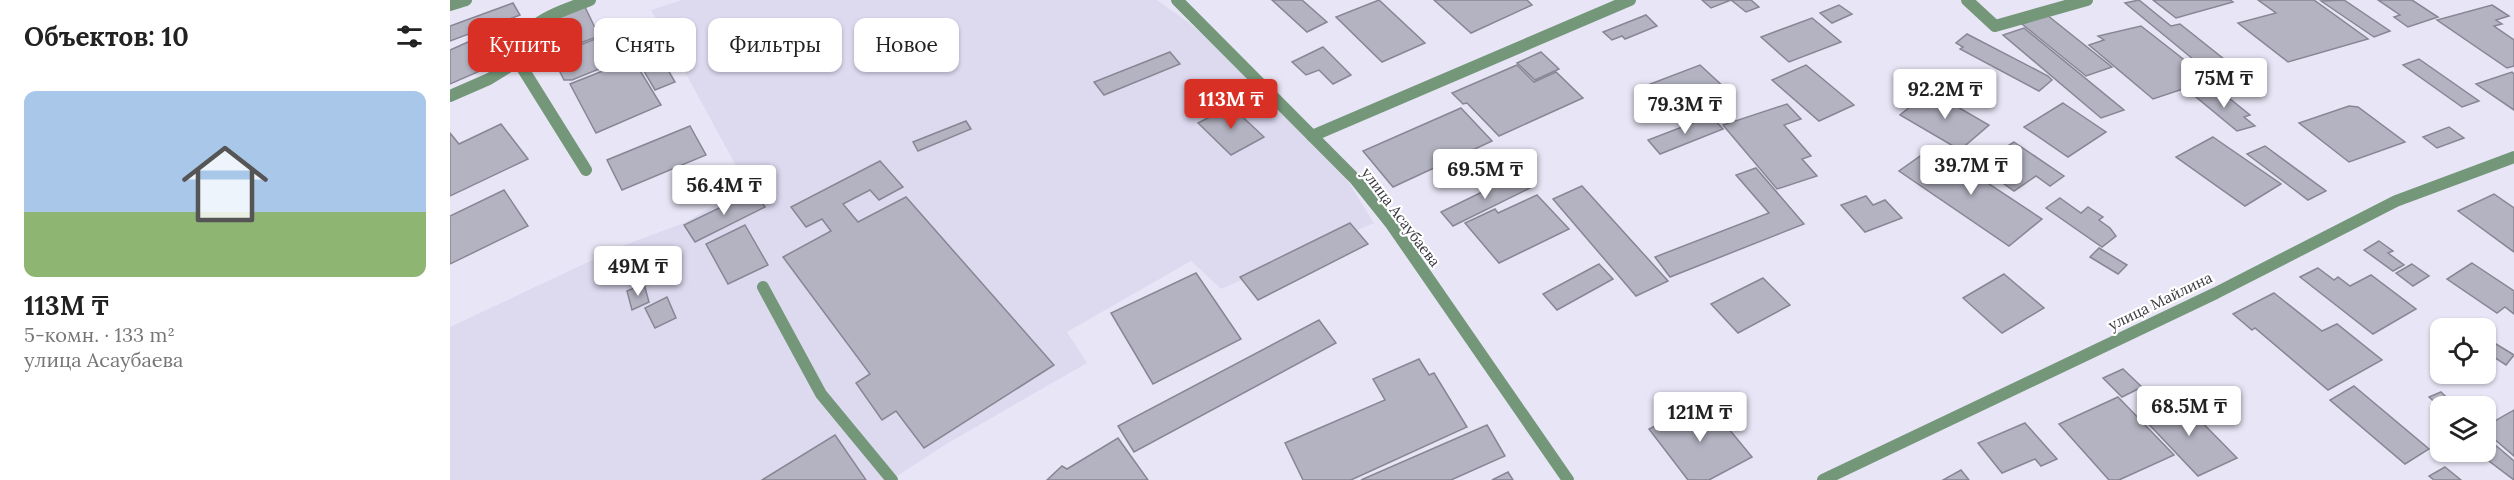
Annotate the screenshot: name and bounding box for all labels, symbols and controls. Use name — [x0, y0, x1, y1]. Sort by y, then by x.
chip: Купить — [468, 18, 582, 72]
chip: Снять — [594, 18, 696, 72]
chip: Фильтры — [708, 18, 842, 72]
chip: Новое — [854, 18, 959, 72]
text: Объектов: 10 — [24, 20, 189, 53]
icon: filters — [393, 20, 426, 53]
pin: 75M ₸ — [2182, 58, 2266, 109]
text: 75M ₸ — [2195, 65, 2253, 90]
pin: 92.2M ₸ — [1890, 69, 2000, 120]
text: 92.2M ₸ — [1907, 76, 1983, 101]
pin: 113M ₸ — [1182, 79, 1280, 130]
pin: 79.3M ₸ — [1630, 84, 1740, 135]
text: 113M ₸ — [1198, 86, 1264, 111]
text: 79.3M ₸ — [1648, 91, 1722, 116]
icon: home — [171, 130, 279, 238]
pin: 39.7M ₸ — [1916, 145, 2026, 196]
pin: 69.5M ₸ — [1430, 149, 1540, 200]
text: 39.7M ₸ — [1934, 152, 2008, 177]
text: 69.5M ₸ — [1447, 156, 1523, 181]
street label: улица Асаубаева — [1357, 164, 1445, 271]
pin: 56.4M ₸ — [669, 165, 779, 216]
text: 56.4M ₸ — [686, 172, 762, 197]
pin: 49M ₸ — [596, 246, 680, 297]
text: 49M ₸ — [608, 253, 668, 278]
street label: улица Майлина — [2105, 268, 2215, 334]
text: 113M ₸ — [24, 289, 109, 322]
map controls — [2430, 318, 2496, 462]
button: locate — [2430, 318, 2496, 384]
text: 5-комн. · 133 m² — [24, 322, 175, 347]
text: улица Асаубаева — [24, 347, 183, 372]
pin: 68.5M ₸ — [2134, 386, 2244, 437]
pin: 121M ₸ — [1651, 392, 1749, 443]
text: 68.5M ₸ — [2151, 393, 2227, 418]
button: layers — [2430, 396, 2496, 462]
text: 121M ₸ — [1668, 399, 1732, 424]

